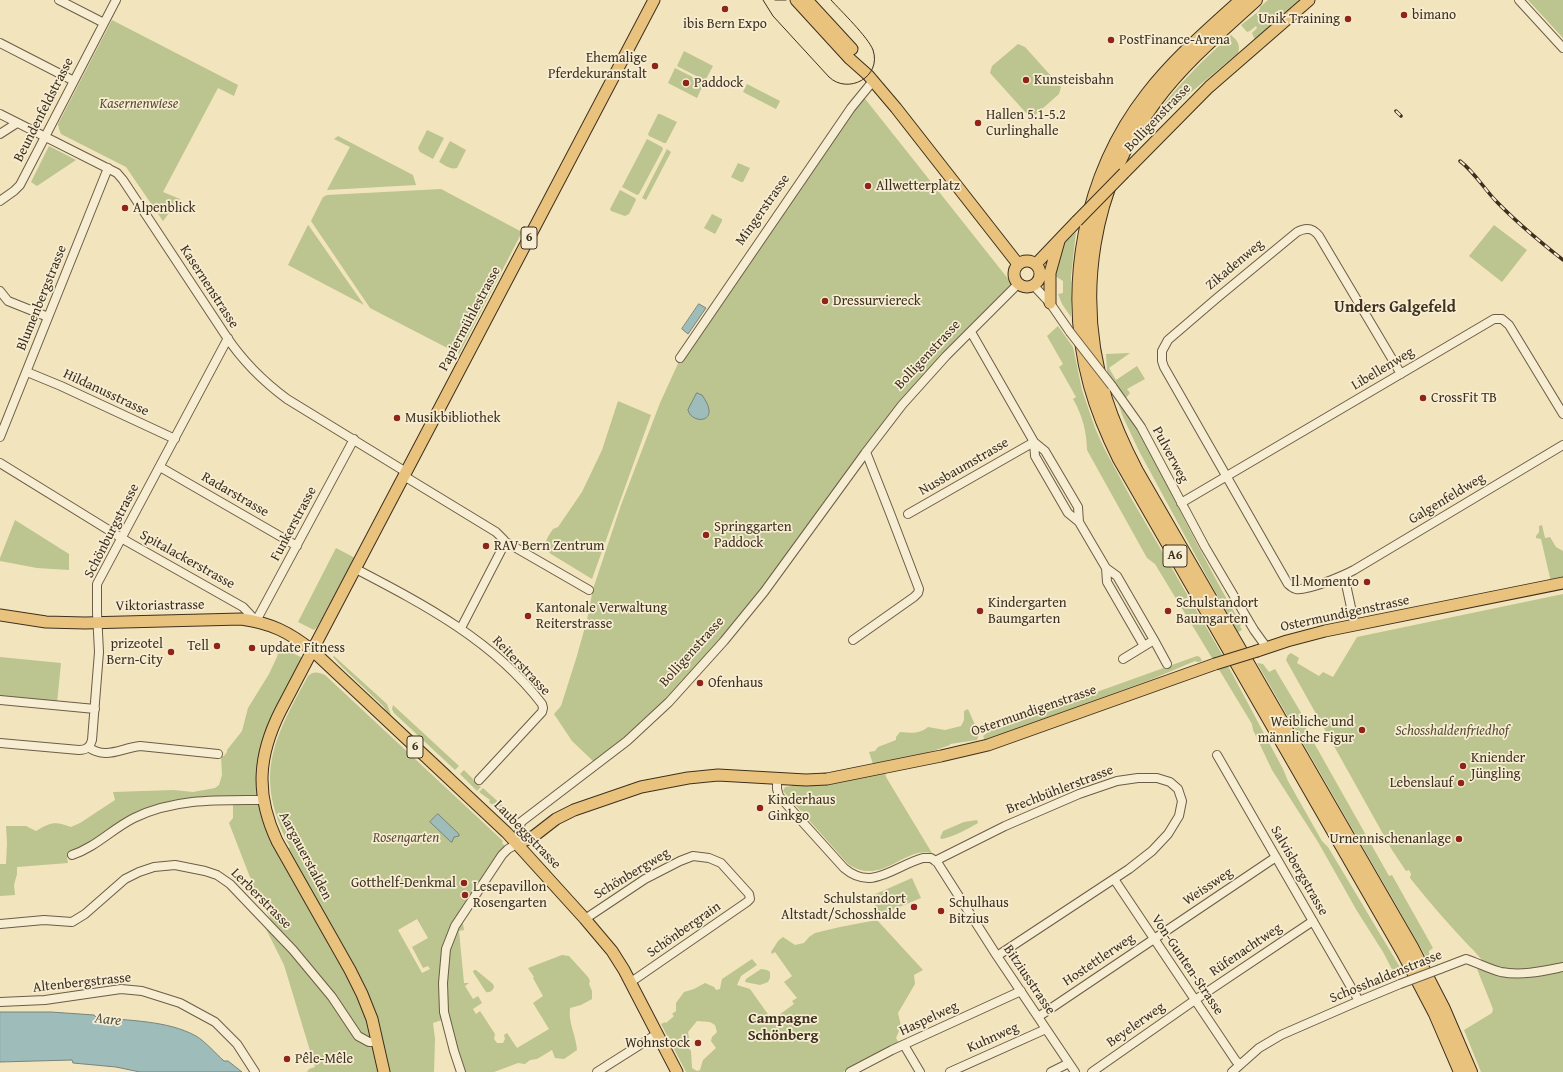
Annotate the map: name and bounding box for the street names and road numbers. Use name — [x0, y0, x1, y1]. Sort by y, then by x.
street label: Beundenfeldstrasse — [10, 55, 78, 165]
street label: Bolligenstrasse — [1121, 80, 1195, 156]
street label: Mingerstrasse — [732, 171, 794, 249]
road number: 6 — [521, 227, 537, 249]
street label: Zikadenweg — [1203, 236, 1267, 294]
street label: Kasernenstrasse — [176, 242, 242, 332]
street label: Blumenbergstrasse — [13, 243, 71, 353]
street label: Papiermühlestrasse — [435, 264, 505, 374]
street label: Bolligenstrasse — [892, 317, 964, 393]
street label: Libellenweg — [1349, 344, 1417, 394]
street label: Hildanusstrasse — [60, 366, 152, 420]
street label: Pulverweg — [1148, 424, 1192, 486]
street label: Nussbaumstrasse — [916, 434, 1012, 500]
street label: Radarstrasse — [198, 469, 272, 521]
street label: Galgenfeldweg — [1406, 470, 1488, 528]
street label: Schönburgstrasse — [81, 481, 143, 581]
street label: Funkerstrasse — [267, 484, 321, 564]
street label: Spitalackerstrasse — [137, 527, 237, 593]
road number: A6 — [1163, 545, 1187, 567]
street label: Ostermundigenstrasse — [1279, 592, 1411, 636]
street label: Viktoriastrasse — [115, 597, 205, 615]
street label: Bolligenstrasse — [656, 613, 728, 691]
street label: Reiterstrasse — [488, 633, 554, 699]
street label: Ostermundigenstrasse — [969, 682, 1099, 740]
road number: 6 — [407, 736, 423, 758]
street label: Brechbühlerstrasse — [1004, 762, 1116, 818]
street label: Laubeggstrasse — [490, 797, 564, 873]
street label: Aargauerstalden — [275, 809, 335, 903]
street label: Salvisbergstrasse — [1267, 823, 1331, 919]
street label: Schönbergweg — [591, 845, 673, 903]
street label: Weissweg — [1180, 864, 1236, 910]
street label: Lerberstrasse — [227, 865, 295, 933]
street label: Schönbergrain — [644, 898, 724, 962]
street label: Von-Gunten-Strasse — [1147, 912, 1227, 1018]
street label: Rüfenachtweg — [1207, 920, 1285, 980]
street label: Hostettlerweg — [1060, 930, 1138, 990]
street label: Bitziusstrasse — [1000, 942, 1058, 1018]
street label: Schosshaldenstrasse — [1327, 947, 1445, 1007]
street label: Altenbergstrasse — [32, 969, 132, 997]
street label: Haspelweg — [897, 998, 961, 1040]
street label: Beyelerweg — [1104, 999, 1168, 1051]
street label: Kuhnweg — [965, 1019, 1021, 1057]

